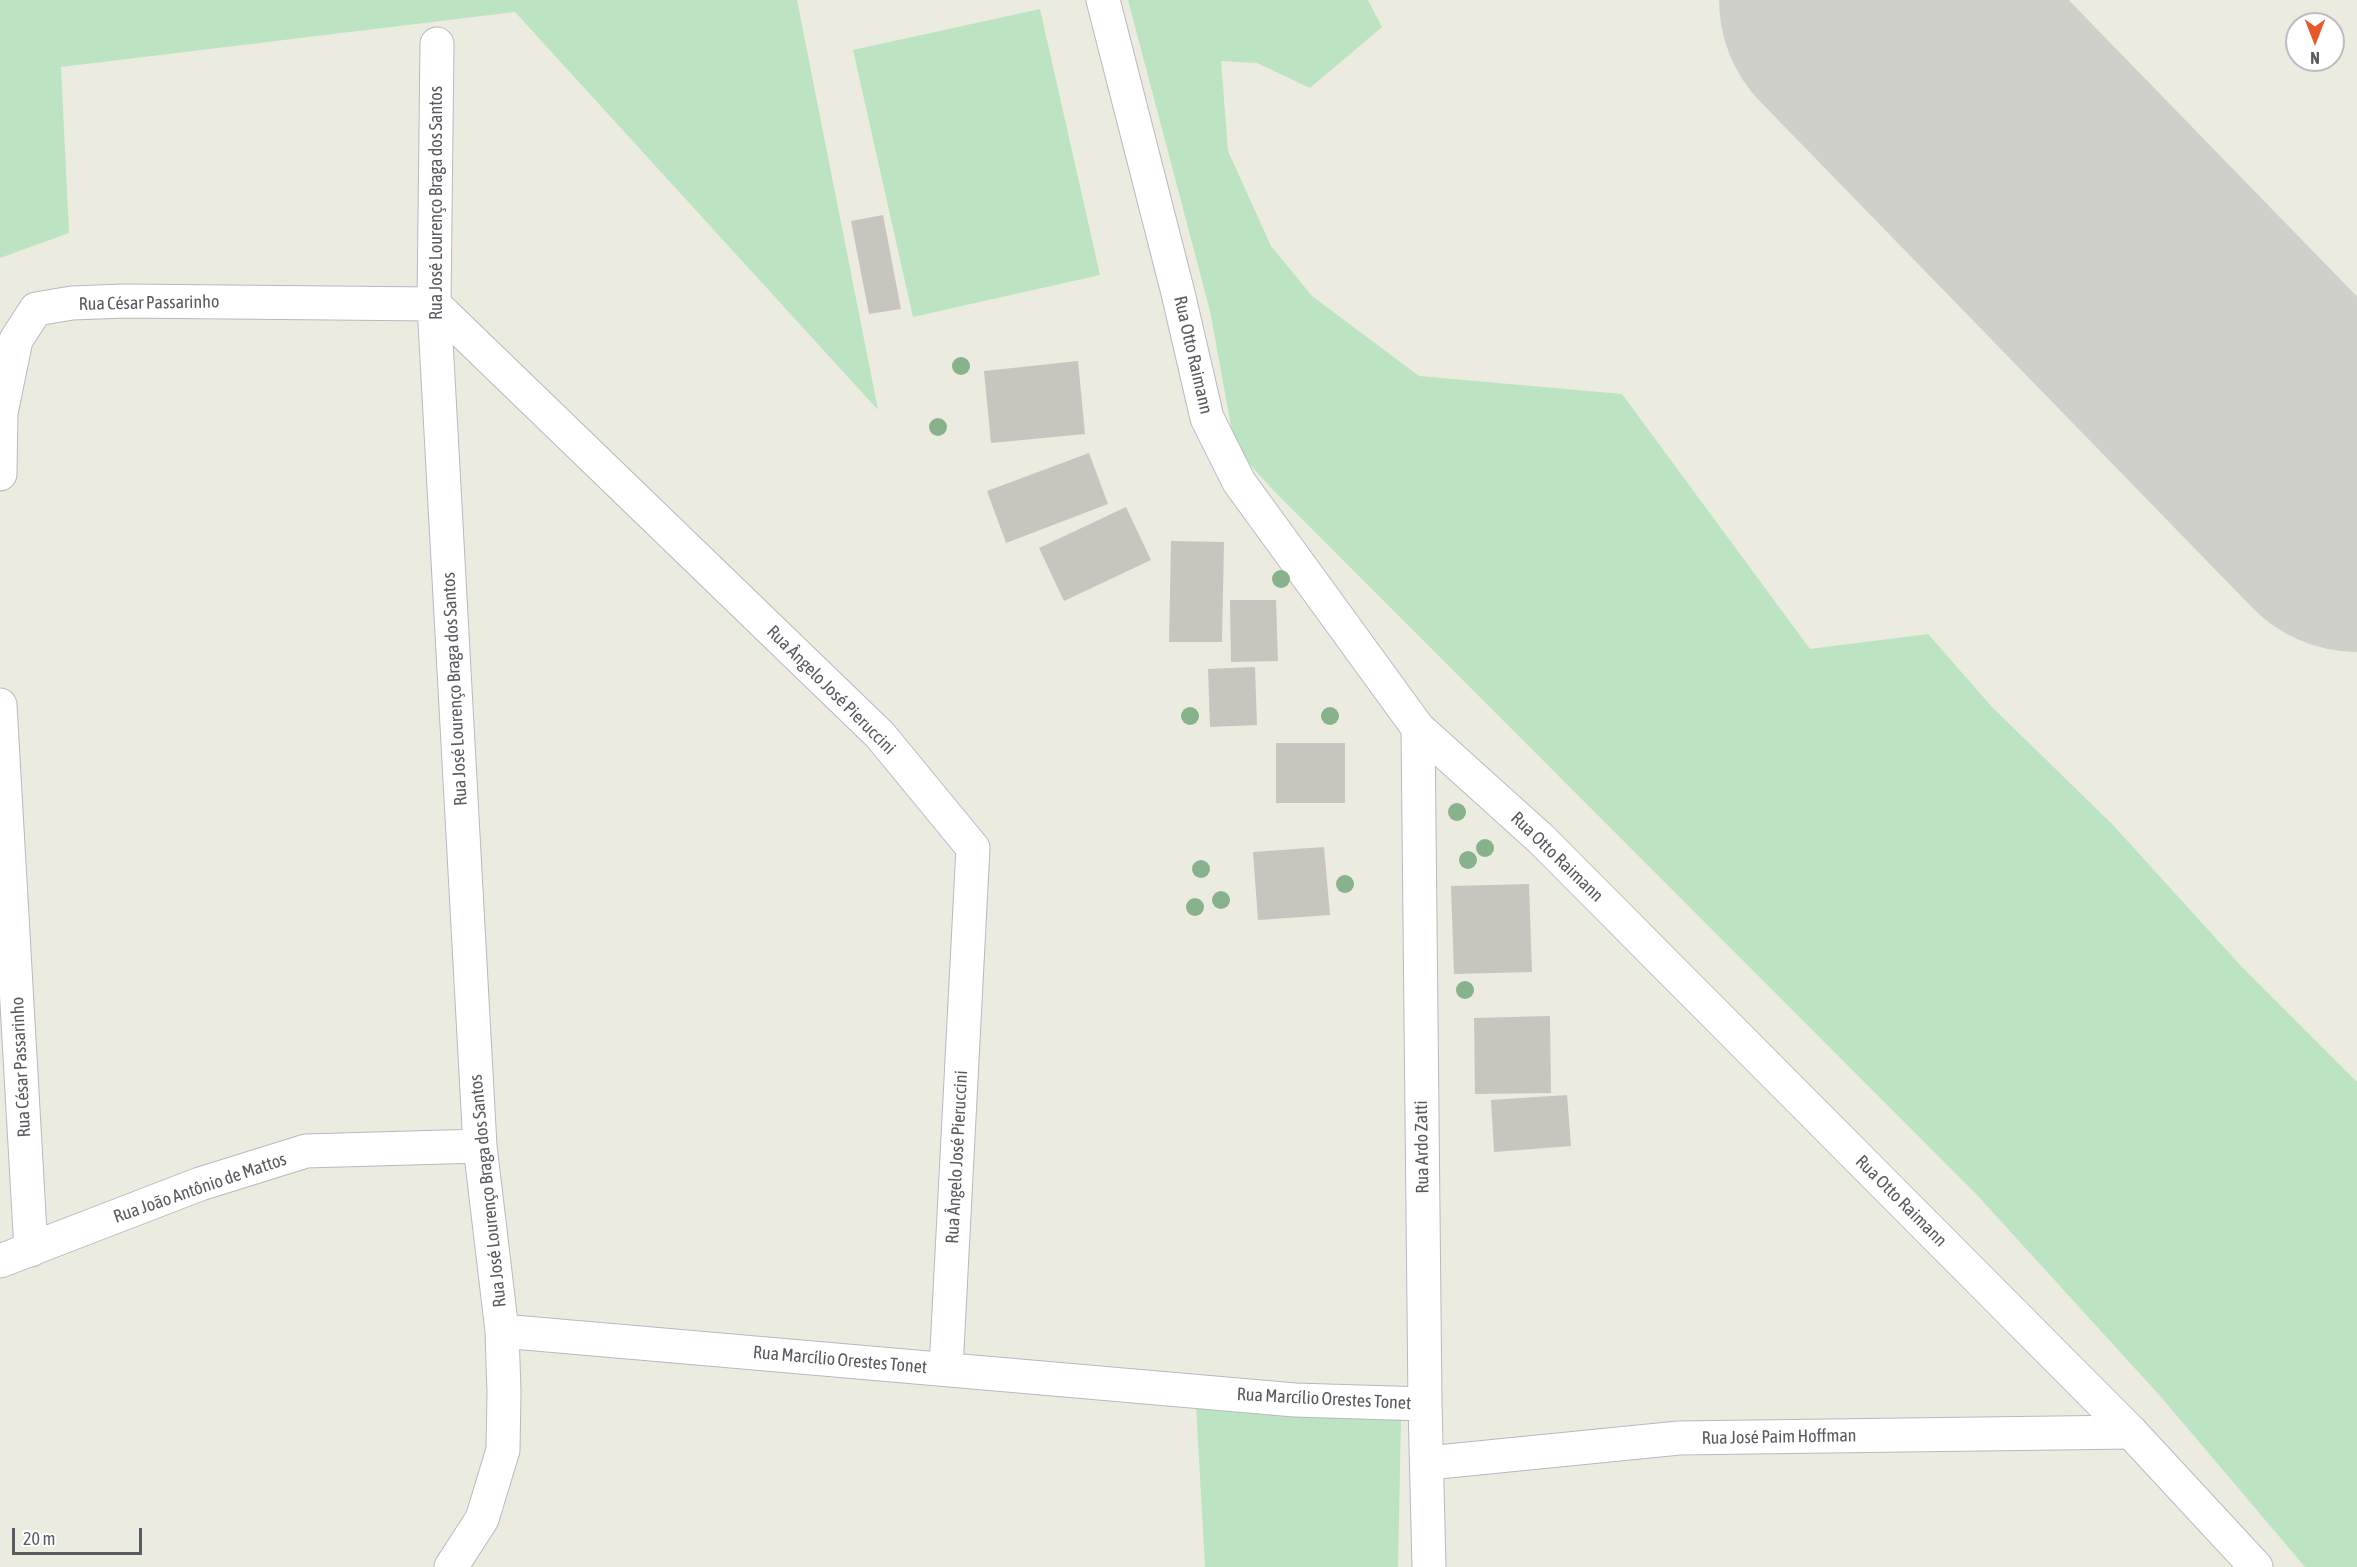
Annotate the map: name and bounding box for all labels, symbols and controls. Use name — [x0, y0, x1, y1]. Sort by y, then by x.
north arrow — [2285, 12, 2345, 72]
text: N — [2310, 49, 2320, 67]
street label: Rua José Lourenço Braga dos Santos — [425, 86, 447, 320]
street label: Rua César Passarinho — [79, 291, 219, 315]
street label: Rua Otto Raimann — [1169, 294, 1217, 416]
street label: Rua José Lourenço Braga dos Santos — [438, 572, 472, 806]
street label: Rua Ângelo José Pieruccini — [762, 621, 900, 759]
street label: Rua Otto Raimann — [1506, 807, 1608, 907]
street label: Rua César Passarinho — [7, 996, 35, 1138]
street label: Rua Ângelo José Pieruccini — [942, 1070, 972, 1244]
street label: Rua José Lourenço Braga dos Santos — [465, 1074, 511, 1308]
street label: Rua Ardo Zatti — [1410, 1100, 1434, 1194]
street label: Rua João Antônio de Mattos — [111, 1148, 289, 1228]
street label: Rua Otto Raimann — [1851, 1151, 1951, 1251]
street label: Rua Marcílio Orestes Tonet — [752, 1342, 928, 1378]
street label: Rua Marcílio Orestes Tonet — [1236, 1384, 1412, 1414]
street label: Rua José Paim Hoffman — [1701, 1425, 1857, 1449]
scale bar — [15, 1516, 146, 1554]
text: 20 m — [23, 1528, 55, 1549]

